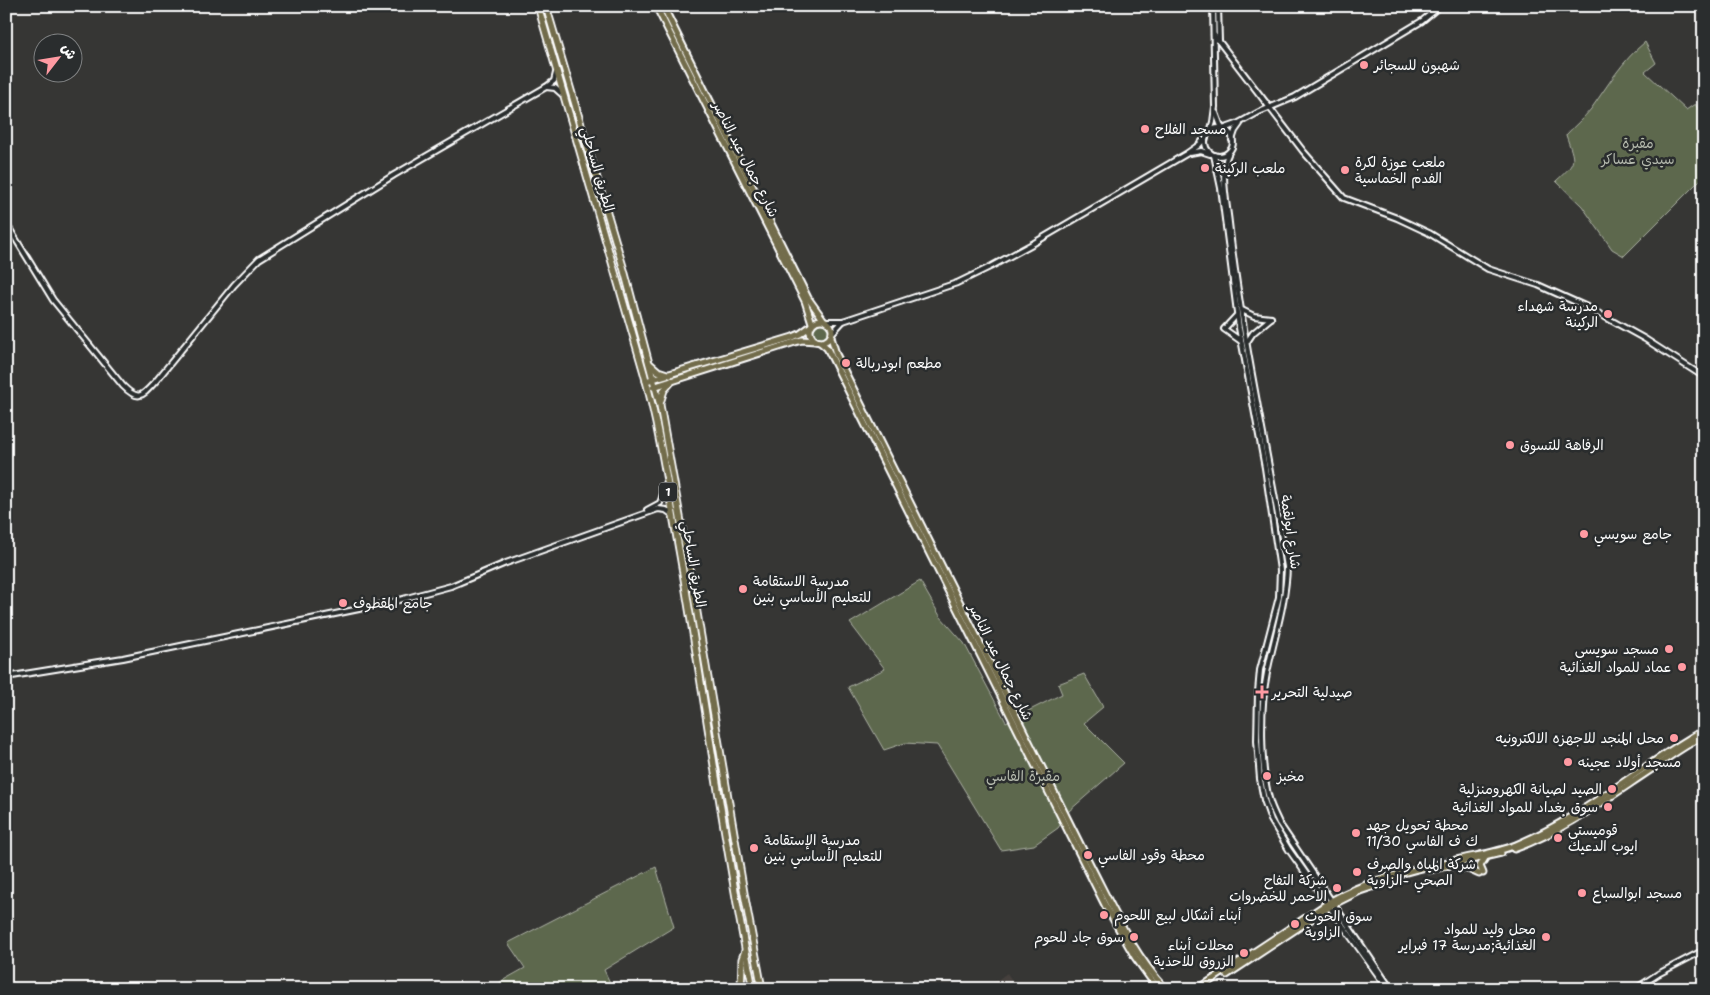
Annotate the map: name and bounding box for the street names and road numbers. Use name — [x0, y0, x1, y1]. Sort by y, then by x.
street label: شارع جمال عبد الناصر — [708, 97, 783, 220]
street label: الطريق الساحلي — [573, 124, 619, 215]
road number: 1 — [659, 482, 677, 502]
street label: شارع ابولقمة — [1276, 494, 1305, 571]
street label: الطريق الساحلي — [674, 519, 710, 610]
street label: شارع جمال عبد الناصر — [964, 600, 1037, 724]

